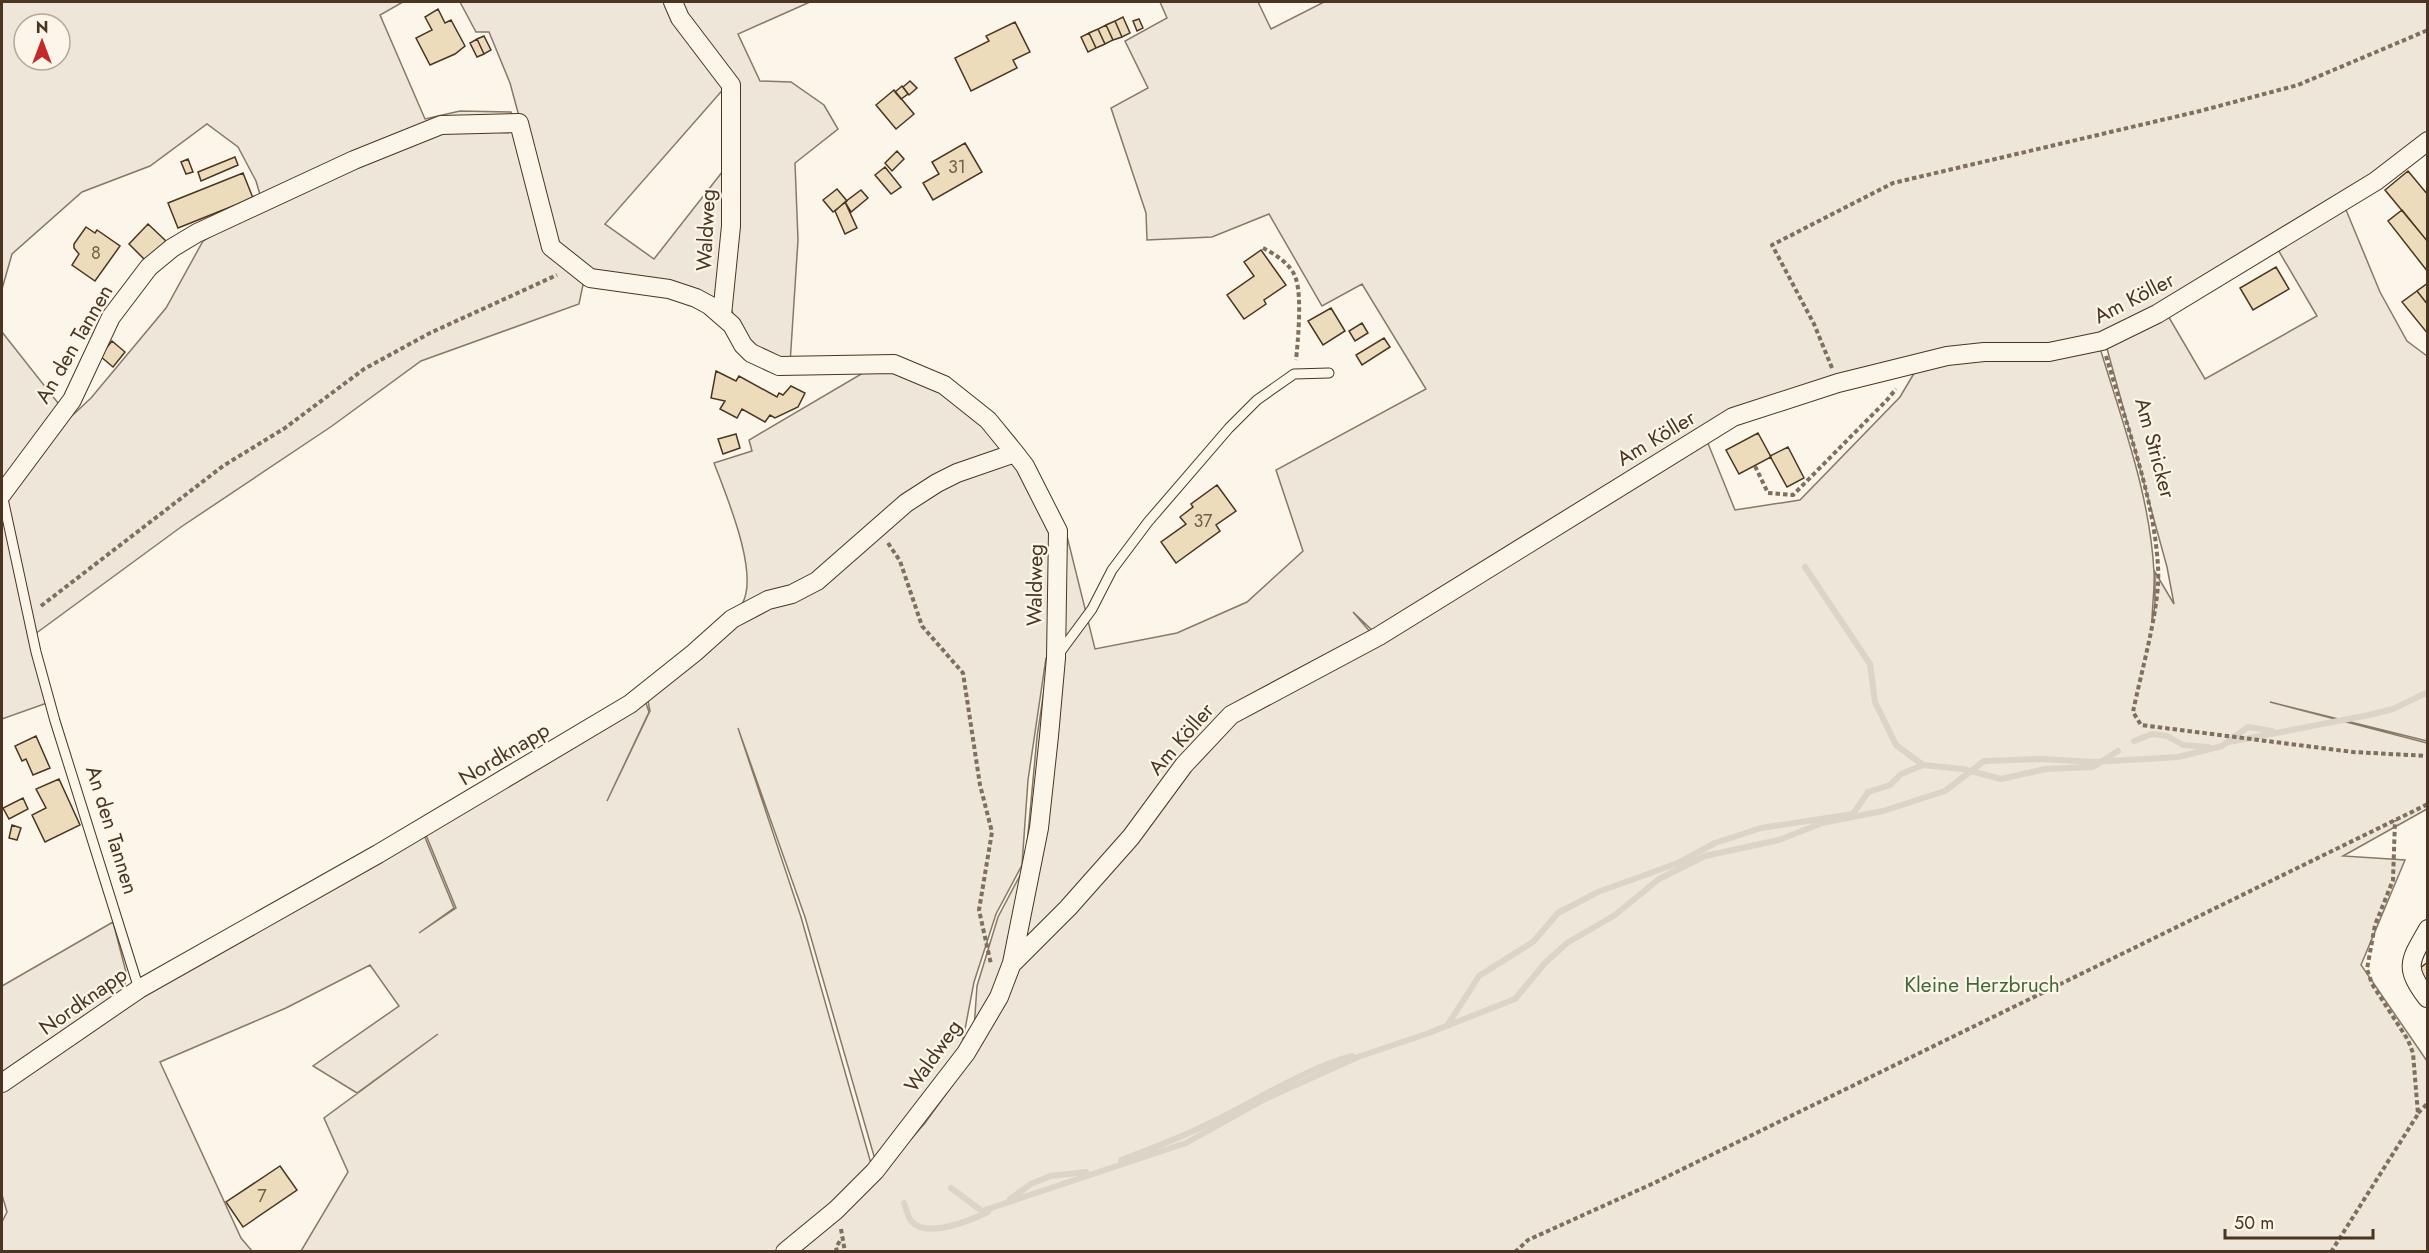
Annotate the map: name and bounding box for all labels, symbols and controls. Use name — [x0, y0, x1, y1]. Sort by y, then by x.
north arrow — [12, 12, 72, 72]
text: N — [36, 16, 48, 39]
house number: 31 — [948, 154, 966, 180]
street label: Waldweg — [689, 188, 723, 272]
house number: 8 — [91, 240, 101, 266]
street label: Am Köller — [2088, 265, 2180, 331]
street label: An den Tannen — [28, 279, 120, 409]
street label: Am Stricker — [2127, 395, 2183, 502]
street label: Am Köller — [1611, 402, 1702, 473]
house number: 37 — [1193, 508, 1213, 534]
street label: Waldweg — [1019, 544, 1051, 626]
street label: Am Köller — [1141, 696, 1221, 782]
street label: Nordknapp — [453, 715, 555, 793]
street label: An den Tannen — [78, 762, 146, 898]
street label: Nordknapp — [33, 960, 133, 1042]
park label: Kleine Herzbruch — [1904, 970, 2060, 1000]
street label: Waldweg — [897, 1014, 969, 1098]
house number: 7 — [257, 1183, 267, 1209]
scale bar — [2225, 1202, 2374, 1240]
text: 50 m — [2234, 1210, 2274, 1236]

